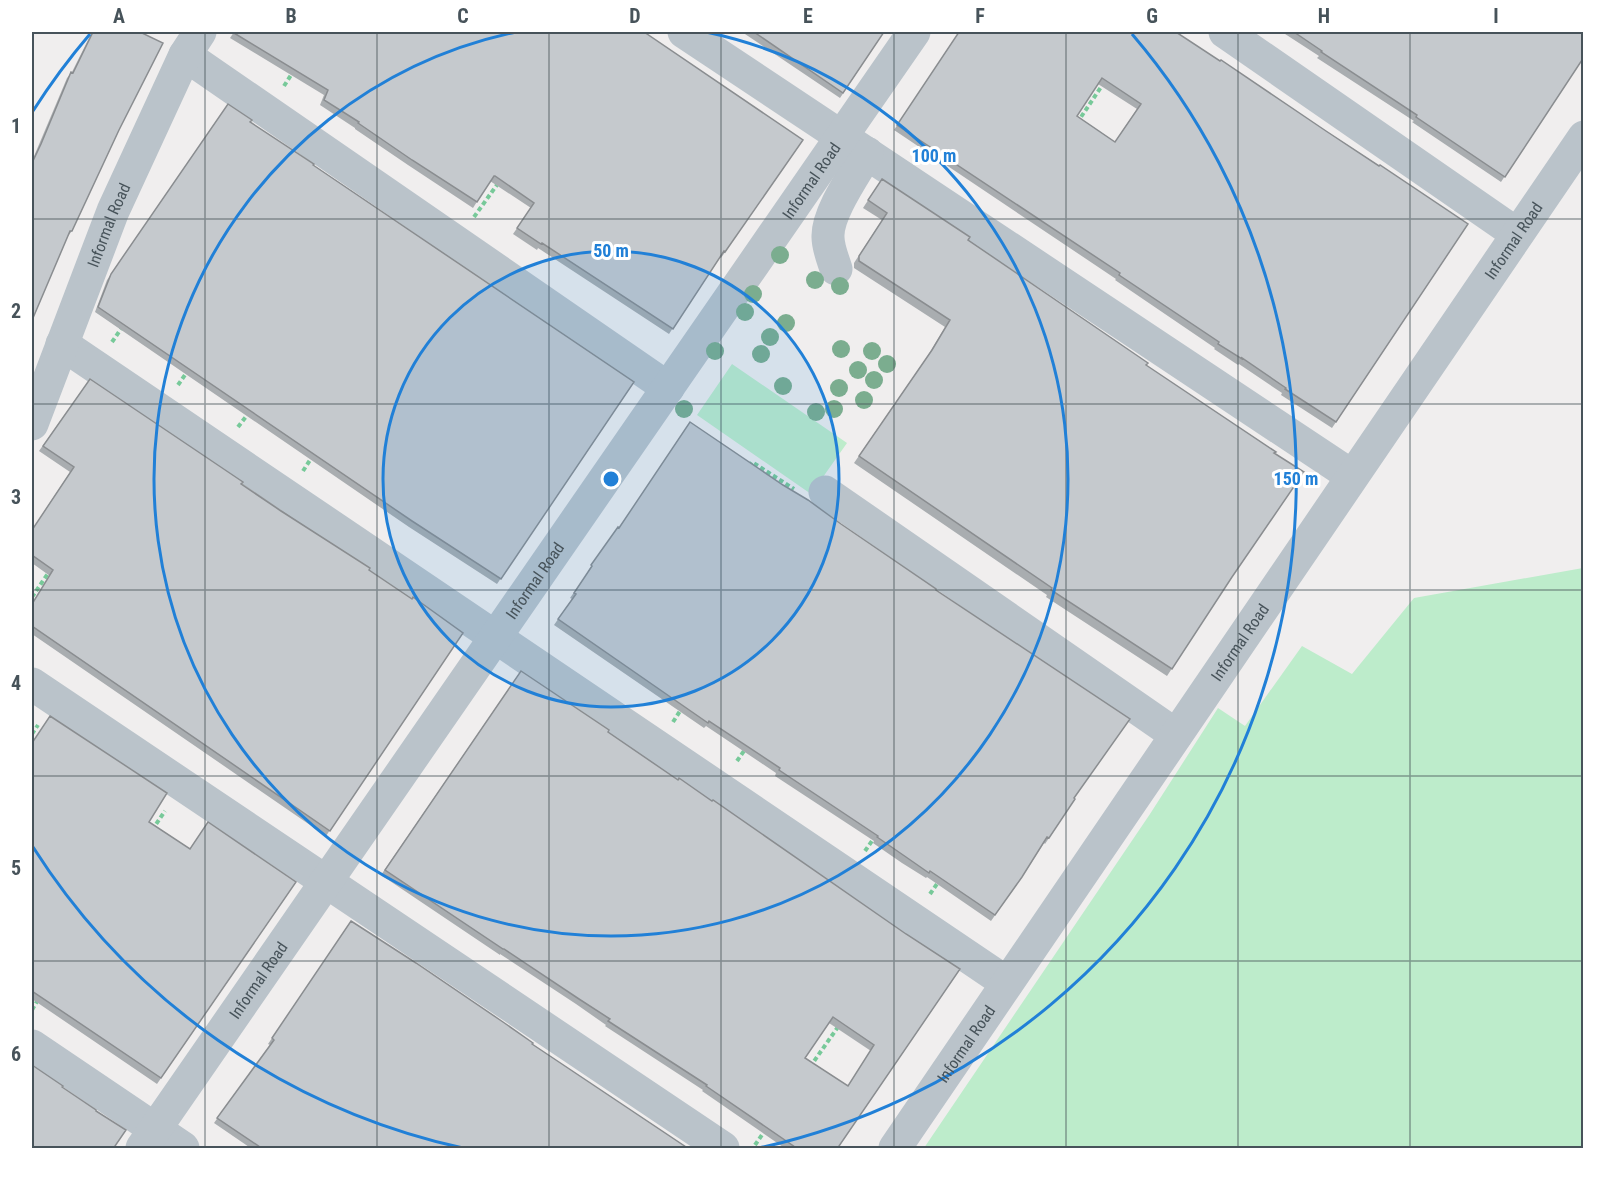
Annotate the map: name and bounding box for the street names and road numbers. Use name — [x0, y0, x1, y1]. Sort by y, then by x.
street label: Informal Road — [778, 139, 844, 223]
street label: Informal Road — [83, 180, 134, 270]
street label: Informal Road — [1480, 199, 1546, 283]
street label: Informal Road — [501, 539, 568, 623]
street label: Informal Road — [1207, 600, 1273, 684]
street label: Informal Road — [225, 938, 291, 1022]
street label: Informal Road — [933, 1002, 999, 1086]

